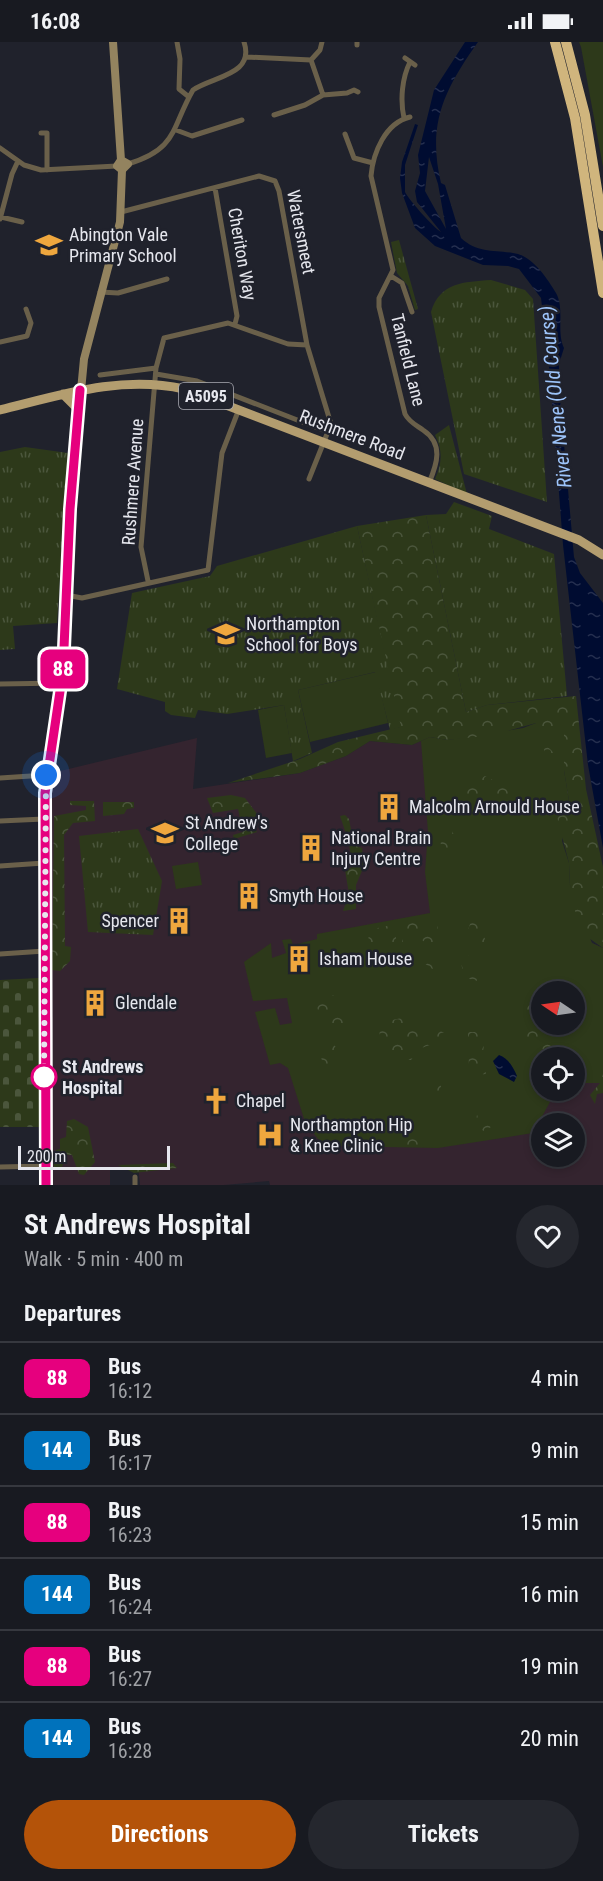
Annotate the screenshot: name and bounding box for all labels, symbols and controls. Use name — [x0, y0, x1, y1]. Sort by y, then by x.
text: 16:08 — [30, 9, 81, 34]
street label: Watersmeet — [283, 188, 320, 276]
street label: Cheriton Way — [224, 206, 261, 302]
place label: Abington Vale Primary School — [69, 224, 177, 266]
school or university icon: Abington Vale Primary School — [34, 230, 64, 260]
water label: River Nene (Old Course) — [533, 305, 577, 489]
street label: Tanfield Lane — [387, 311, 430, 408]
road number: A5095 — [179, 383, 233, 409]
street label: Rushmere Road — [297, 405, 408, 464]
street label: Rushmere Avenue — [118, 418, 147, 546]
place label: Northampton School for Boys — [246, 613, 357, 655]
school or university icon: Northampton School for Boys — [211, 619, 241, 649]
line badge: 88 — [36, 650, 90, 688]
text: 88 — [52, 657, 74, 681]
your location — [31, 760, 61, 790]
building icon: Malcolm Arnould House — [374, 792, 404, 822]
place label: Malcolm Arnould House — [409, 796, 580, 817]
place label: St Andrew's College — [185, 812, 268, 854]
school or university icon: St Andrew's College — [150, 818, 180, 848]
place label: National Brain Injury Centre — [331, 827, 431, 869]
building icon: National Brain Injury Centre — [296, 833, 326, 863]
building icon: Smyth House — [234, 881, 264, 911]
place label: Smyth House — [269, 885, 363, 906]
building icon: Spencer — [164, 906, 194, 936]
place label: Spencer — [101, 910, 160, 931]
building icon: Isham House — [284, 944, 314, 974]
place label: Isham House — [319, 948, 412, 969]
north arrow — [531, 981, 585, 1035]
map controls — [531, 981, 585, 1167]
building icon: Glendale — [80, 988, 110, 1018]
place label: Glendale — [115, 992, 177, 1013]
button: locate — [531, 1047, 585, 1101]
place label: St Andrews Hospital — [62, 1056, 143, 1098]
marker: St Andrews Hospital — [31, 1064, 57, 1090]
church icon: Chapel — [201, 1086, 231, 1116]
place label: Chapel — [236, 1090, 285, 1111]
button: layers — [531, 1113, 585, 1167]
place label: Northampton Hip & Knee Clinic — [290, 1114, 413, 1156]
hospital icon: Northampton Hip & Knee Clinic — [255, 1120, 285, 1150]
scale bar — [18, 1143, 170, 1170]
text: 200 m — [27, 1147, 66, 1166]
button: heart — [516, 1205, 579, 1268]
text: St Andrews Hospital — [24, 1208, 251, 1241]
text: Walk · 5 min · 400 m — [24, 1247, 183, 1271]
text: Departures — [24, 1301, 121, 1326]
text: Bus — [108, 1354, 141, 1379]
text: 88 — [46, 1366, 68, 1390]
text: 4 min — [531, 1366, 579, 1391]
text: 16:12 — [108, 1379, 152, 1403]
text: Bus — [108, 1426, 141, 1451]
text: 144 — [41, 1438, 73, 1462]
text: 9 min — [531, 1438, 579, 1463]
text: 16:17 — [108, 1451, 152, 1475]
text: Bus — [108, 1498, 141, 1523]
text: 88 — [46, 1510, 68, 1534]
text: 15 min — [520, 1510, 579, 1535]
text: 16:23 — [108, 1523, 152, 1547]
text: Bus — [108, 1570, 141, 1595]
text: 144 — [41, 1582, 73, 1606]
text: 16 min — [520, 1582, 579, 1607]
text: 16:24 — [108, 1595, 152, 1619]
text: Bus — [108, 1642, 141, 1667]
text: 88 — [46, 1654, 68, 1678]
text: 19 min — [520, 1654, 579, 1679]
text: 16:27 — [108, 1667, 152, 1691]
text: Bus — [108, 1714, 141, 1739]
text: 144 — [41, 1726, 73, 1750]
text: 20 min — [520, 1726, 579, 1751]
text: 16:28 — [108, 1739, 152, 1763]
button: Directions — [24, 1800, 296, 1869]
button: Tickets — [308, 1800, 579, 1869]

